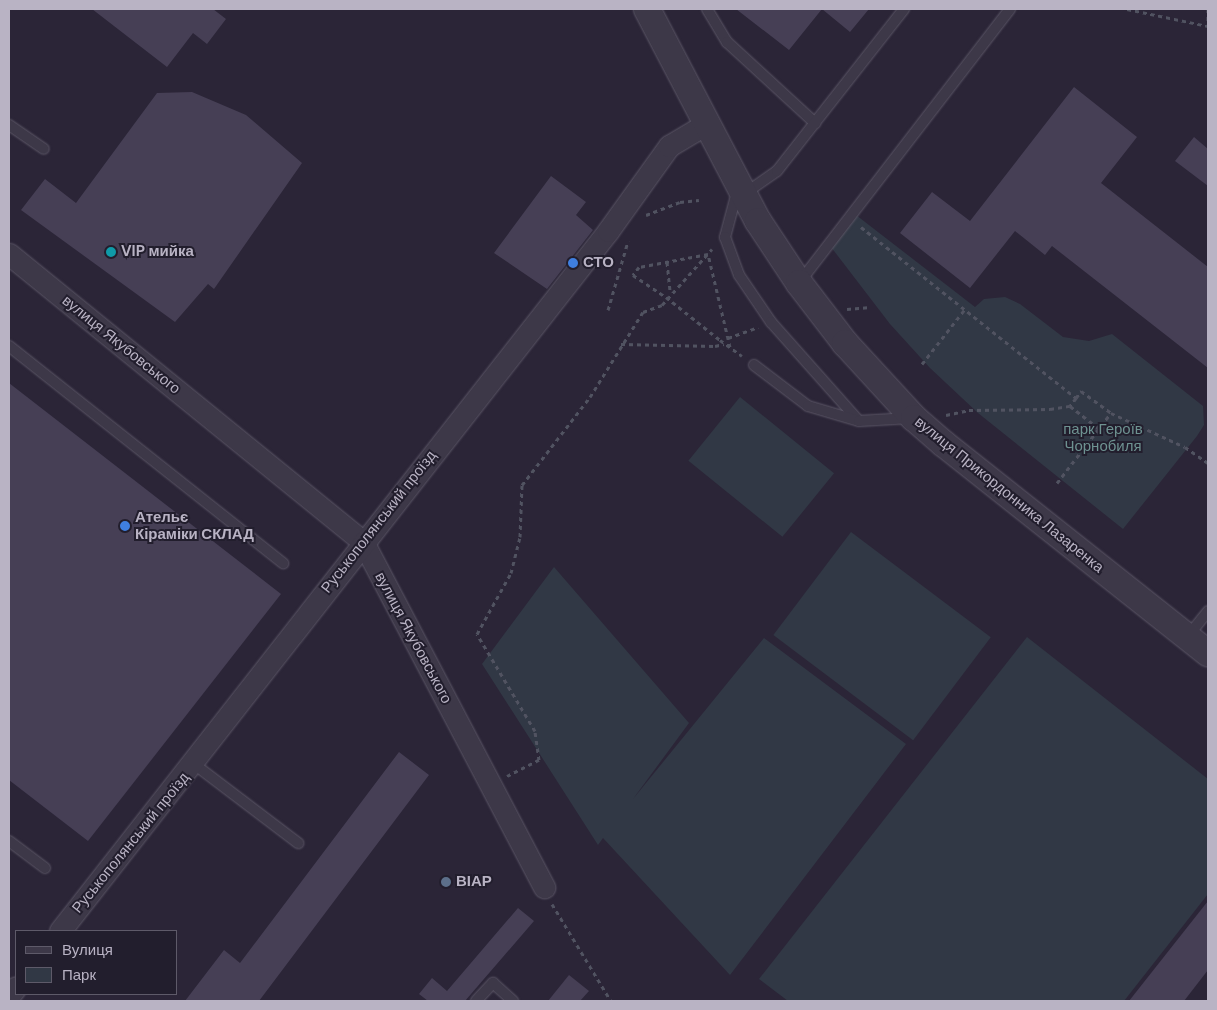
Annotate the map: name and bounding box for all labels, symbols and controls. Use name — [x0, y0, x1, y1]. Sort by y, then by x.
place label: VIP мийка — [121, 243, 194, 261]
marker: VIP мийка — [105, 246, 117, 258]
place label: СТО — [583, 254, 614, 272]
marker: СТО — [567, 257, 579, 269]
street label: вулиця Якубовського — [58, 292, 184, 398]
street label: вулиця Прикордонника Лазаренка — [911, 413, 1107, 577]
park label: парк Героїв Чорнобиля — [1063, 420, 1143, 455]
street label: Руськополянський проїзд — [318, 447, 440, 597]
place label: Ательє Кіраміки СКЛАД — [135, 508, 254, 543]
marker: Ательє Кіраміки СКЛАД — [119, 520, 131, 532]
street label: вулиця Якубовського — [371, 569, 455, 707]
street label: Руськополянський проїзд — [69, 769, 193, 917]
place label: ВІАР — [456, 873, 492, 891]
marker: ВІАР — [440, 876, 452, 888]
legend — [15, 930, 178, 995]
text: Вулиця — [62, 940, 113, 960]
text: Парк — [62, 965, 96, 985]

